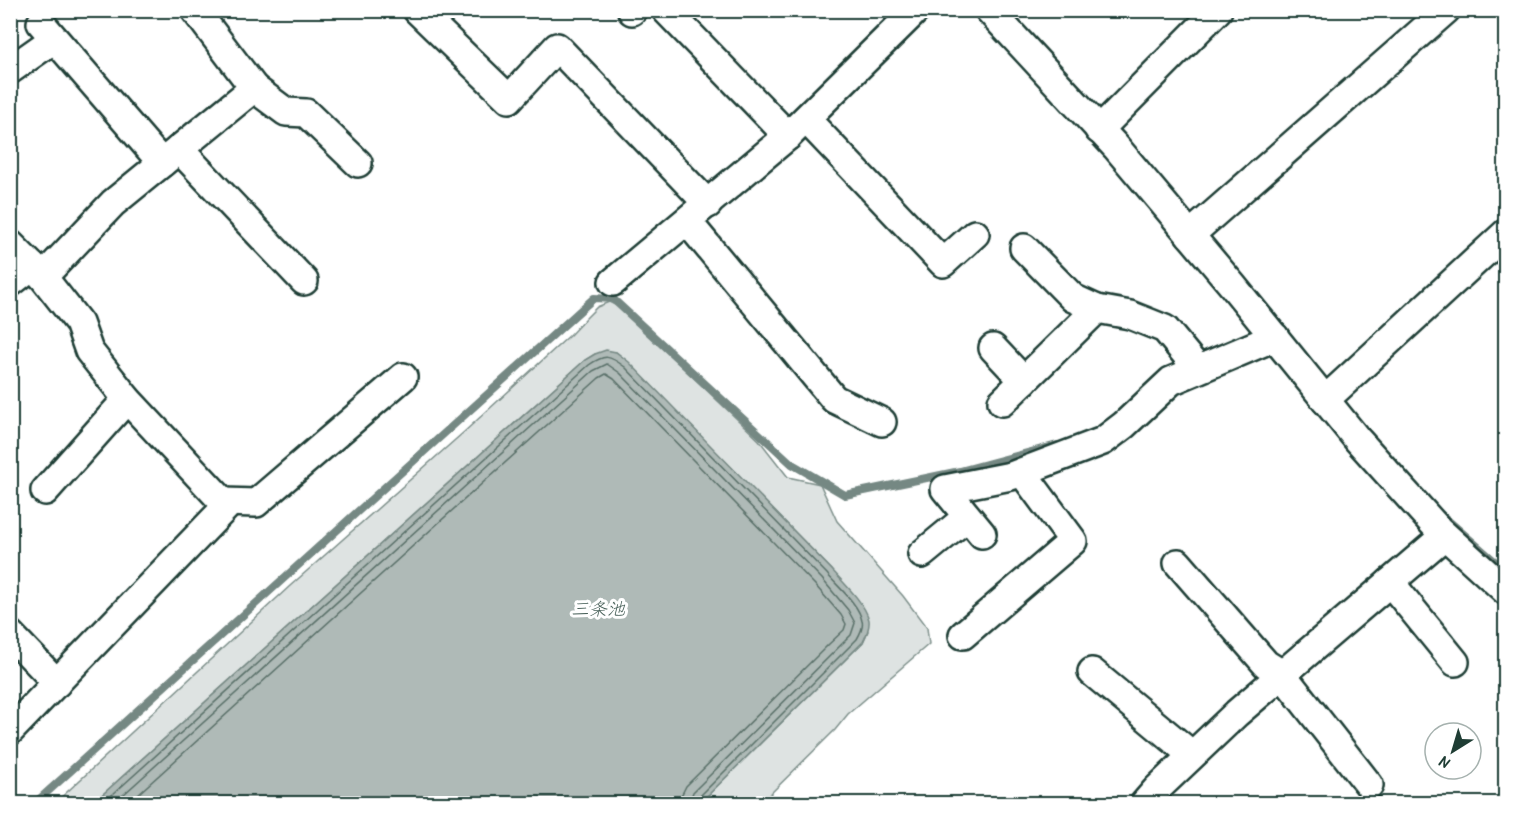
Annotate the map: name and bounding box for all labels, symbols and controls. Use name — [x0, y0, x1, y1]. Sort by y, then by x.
water label: 三条池 — [571, 596, 626, 621]
north arrow — [1423, 721, 1483, 781]
text: N — [1434, 751, 1454, 774]

